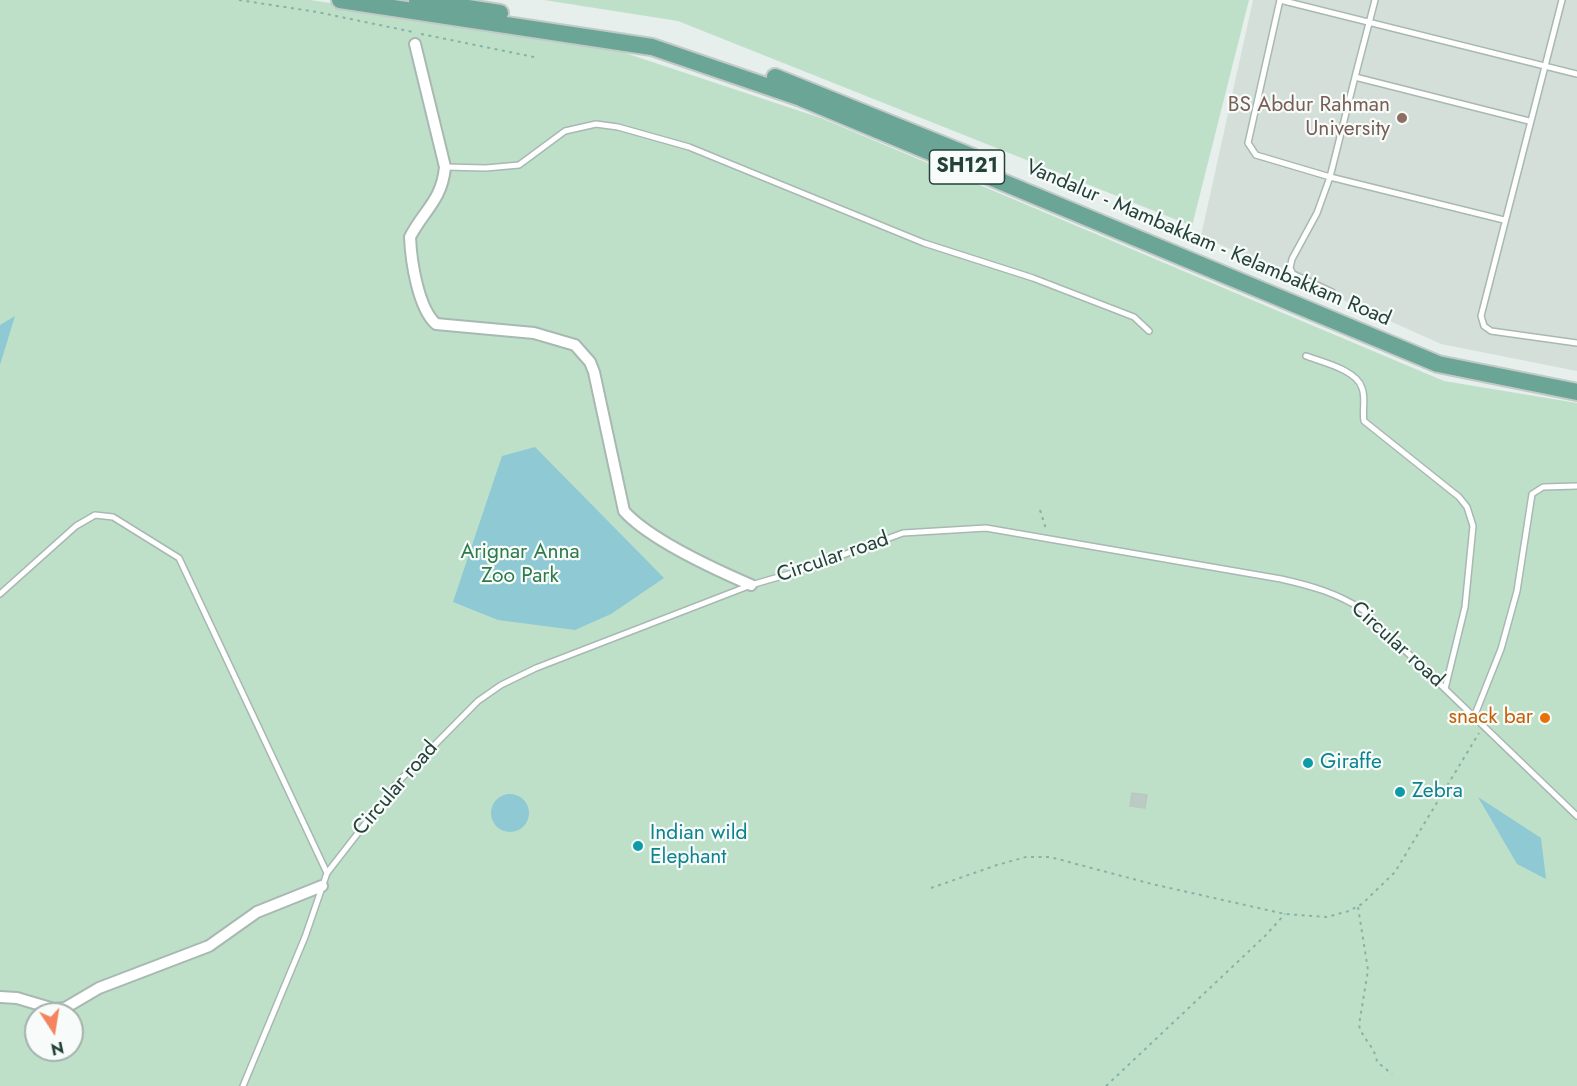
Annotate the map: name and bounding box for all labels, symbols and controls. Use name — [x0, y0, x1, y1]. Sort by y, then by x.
place label: BS Abdur Rahman University — [1228, 93, 1390, 143]
marker: BS Abdur Rahman University — [1395, 111, 1409, 125]
road number: SH121 — [930, 150, 1004, 184]
street label: Vandalur - Mambakkam - Kelambakkam Road — [1021, 155, 1395, 333]
street label: Circular road — [774, 527, 892, 589]
park label: Arignar Anna Zoo Park — [460, 540, 580, 590]
street label: Circular road — [1345, 597, 1449, 693]
place label: snack bar — [1449, 705, 1533, 731]
marker: snack bar — [1538, 711, 1552, 725]
street label: Circular road — [348, 737, 444, 841]
place label: Giraffe — [1320, 750, 1382, 776]
marker: Giraffe — [1301, 756, 1315, 770]
place label: Zebra — [1412, 779, 1463, 805]
marker: Zebra — [1393, 785, 1407, 799]
place label: Indian wild Elephant — [650, 821, 748, 871]
marker: Indian wild Elephant — [631, 839, 645, 853]
north arrow — [24, 1002, 84, 1062]
text: N — [49, 1036, 66, 1061]

